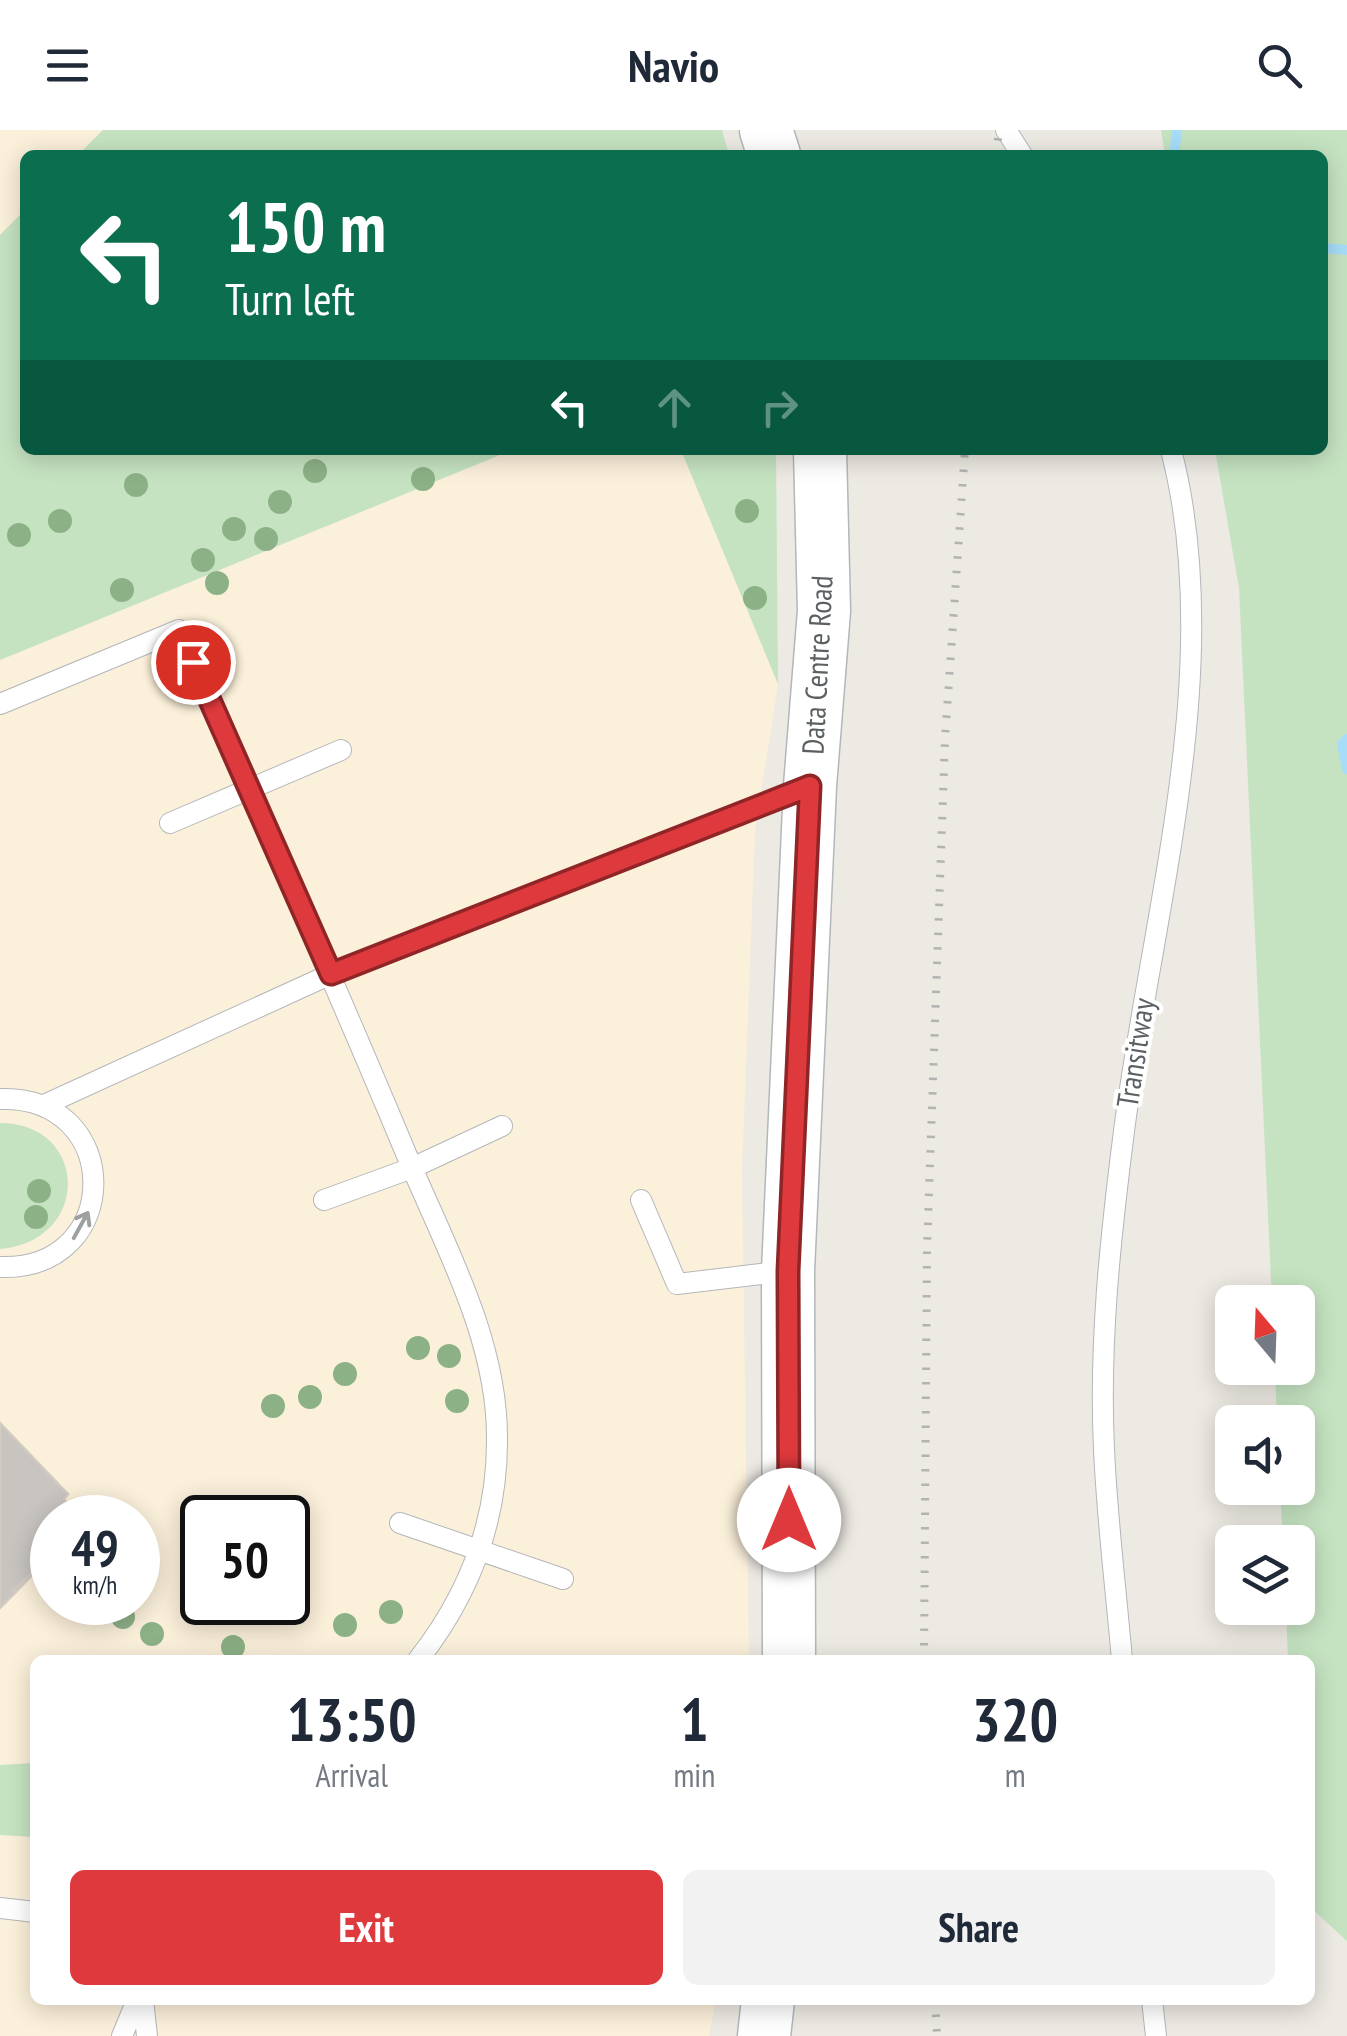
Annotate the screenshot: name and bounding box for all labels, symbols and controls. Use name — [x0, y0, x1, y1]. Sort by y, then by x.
text: Navio — [628, 36, 719, 94]
icon: menu — [40, 38, 95, 93]
icon: search — [1252, 38, 1307, 93]
text: 150 m — [225, 181, 386, 271]
icon: left — [60, 190, 190, 320]
text: Turn left — [225, 269, 355, 327]
icon: left — [542, 380, 597, 435]
icon: ahead — [647, 380, 702, 435]
icon: right — [752, 380, 807, 435]
street label: Data Centre Road — [792, 574, 841, 755]
pin — [151, 620, 236, 705]
icon: arrive — [166, 635, 221, 690]
street label: Transitway — [1107, 995, 1163, 1110]
one-way arrow — [71, 1211, 91, 1240]
north arrow — [1215, 1285, 1315, 1385]
map controls — [1215, 1285, 1315, 1625]
button: sound — [1215, 1405, 1315, 1505]
position arrow — [737, 1468, 841, 1572]
speed limit sign: 50 — [180, 1495, 310, 1625]
text: 49 — [71, 1515, 119, 1580]
button: layers — [1215, 1525, 1315, 1625]
text: km/h — [73, 1569, 117, 1601]
text: 13:50 — [287, 1680, 417, 1758]
text: 1 — [680, 1680, 709, 1758]
text: 320 — [972, 1680, 1058, 1758]
text: Arrival — [316, 1754, 388, 1796]
text: min — [673, 1754, 715, 1796]
text: m — [1005, 1754, 1026, 1796]
button: Exit — [70, 1870, 663, 1985]
button: Share — [683, 1870, 1275, 1985]

